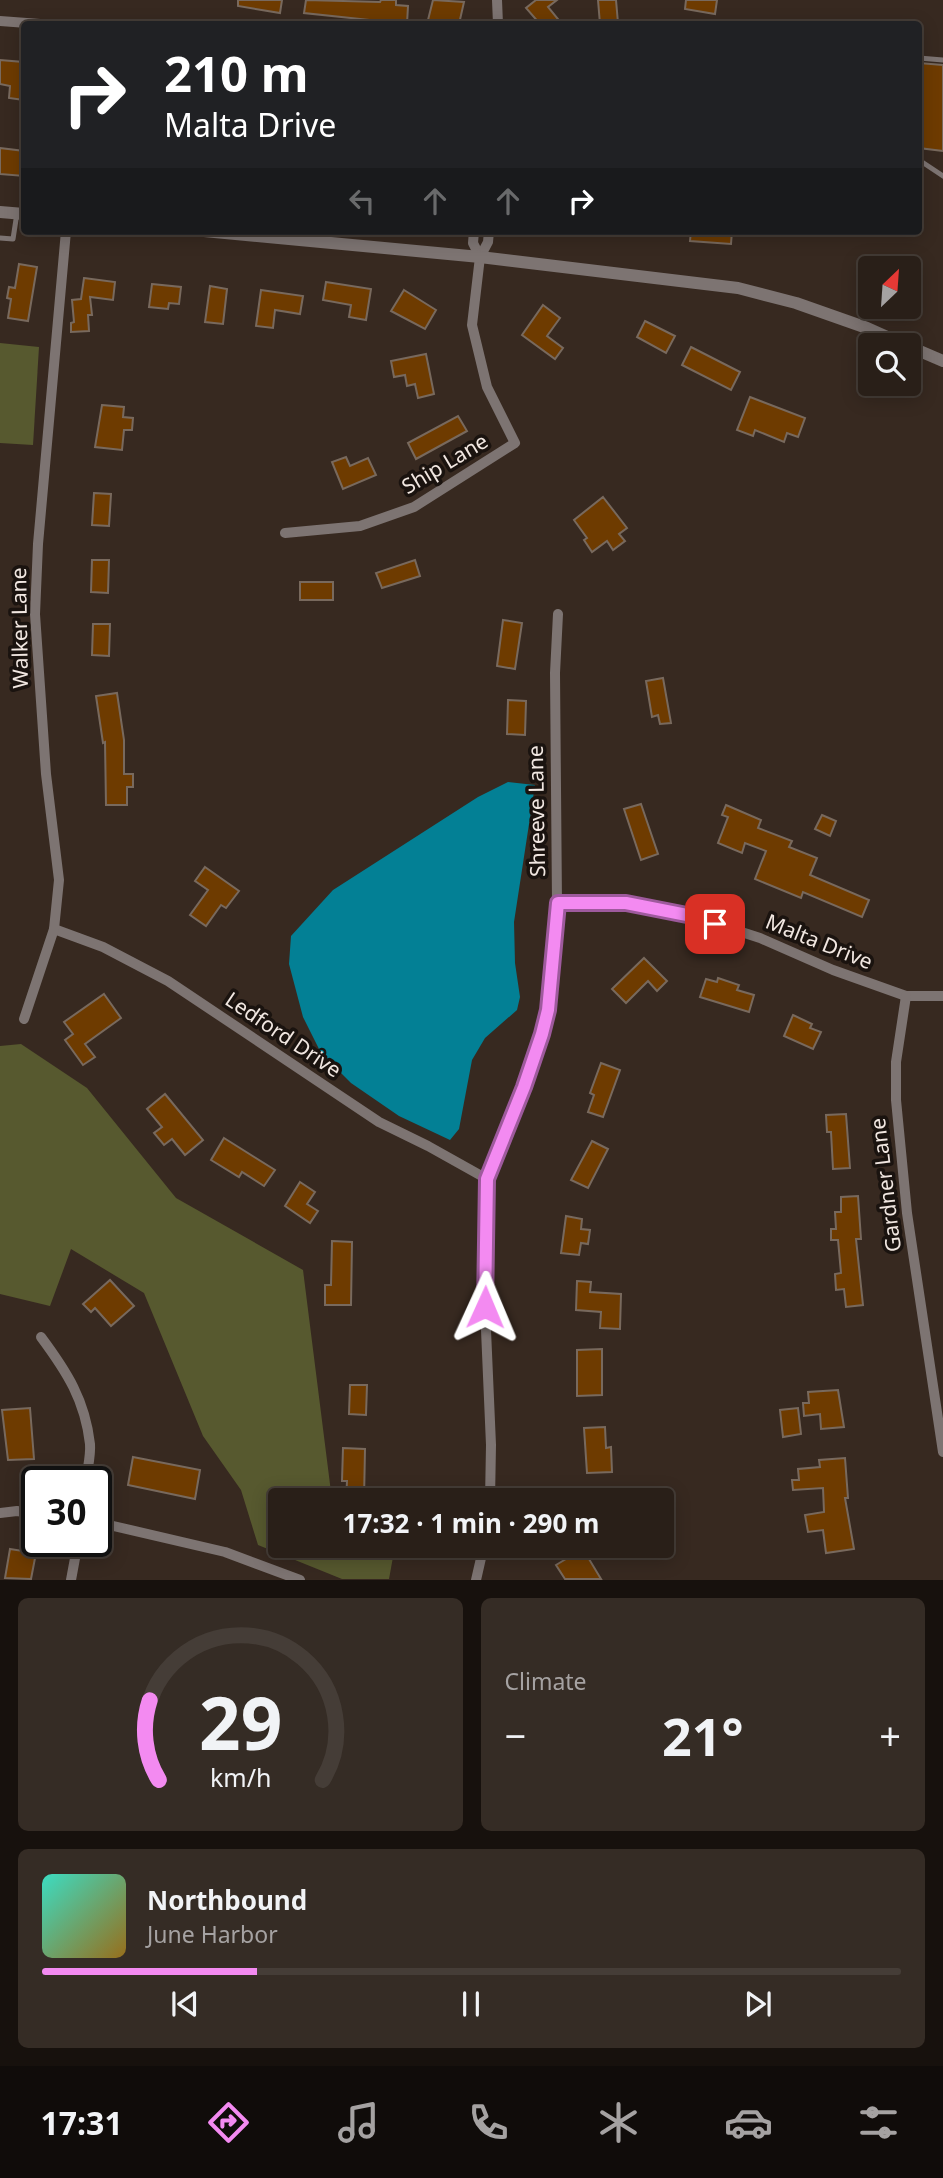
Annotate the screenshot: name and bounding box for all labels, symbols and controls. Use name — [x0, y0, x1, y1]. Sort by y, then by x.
text: 210 m — [164, 40, 309, 106]
icon: right — [49, 49, 140, 140]
text: Malta Drive — [164, 103, 336, 146]
icon: left — [343, 182, 381, 220]
icon: ahead — [416, 182, 454, 220]
icon: ahead — [489, 182, 527, 220]
icon: right — [562, 182, 600, 220]
north arrow — [858, 256, 920, 318]
map controls — [858, 256, 921, 396]
button: search — [858, 333, 921, 396]
street label: Ship Lane — [396, 426, 493, 500]
street label: Walker Lane — [4, 567, 34, 689]
street label: Shreeve Lane — [521, 745, 551, 877]
pin — [685, 894, 745, 954]
icon: arrive — [696, 905, 734, 943]
street label: Malta Drive — [762, 907, 877, 975]
street label: Ledford Drive — [220, 985, 347, 1083]
street label: Gardner Lane — [863, 1117, 907, 1254]
position arrow — [448, 1270, 522, 1344]
speed limit sign: 30 — [21, 1466, 112, 1557]
text: 17:32 · 1 min · 290 m — [343, 1505, 599, 1541]
text: Climate — [505, 1665, 587, 1697]
text: 29 — [199, 1673, 282, 1772]
text: 21° — [662, 1700, 744, 1771]
text: − — [505, 1709, 526, 1761]
text: + — [879, 1709, 901, 1761]
text: km/h — [209, 1760, 271, 1794]
text: Northbound — [147, 1882, 307, 1918]
text: June Harbor — [147, 1918, 278, 1950]
icon: previous — [166, 1985, 204, 2023]
icon: pause — [452, 1985, 490, 2023]
icon: next — [739, 1985, 777, 2023]
icon: directions — [204, 2098, 253, 2147]
icon: music — [334, 2098, 383, 2147]
icon: phone — [464, 2098, 513, 2147]
icon: climate — [594, 2098, 643, 2147]
icon: car — [724, 2098, 773, 2147]
icon: filters — [854, 2098, 903, 2147]
text: 17:31 — [40, 2101, 123, 2144]

